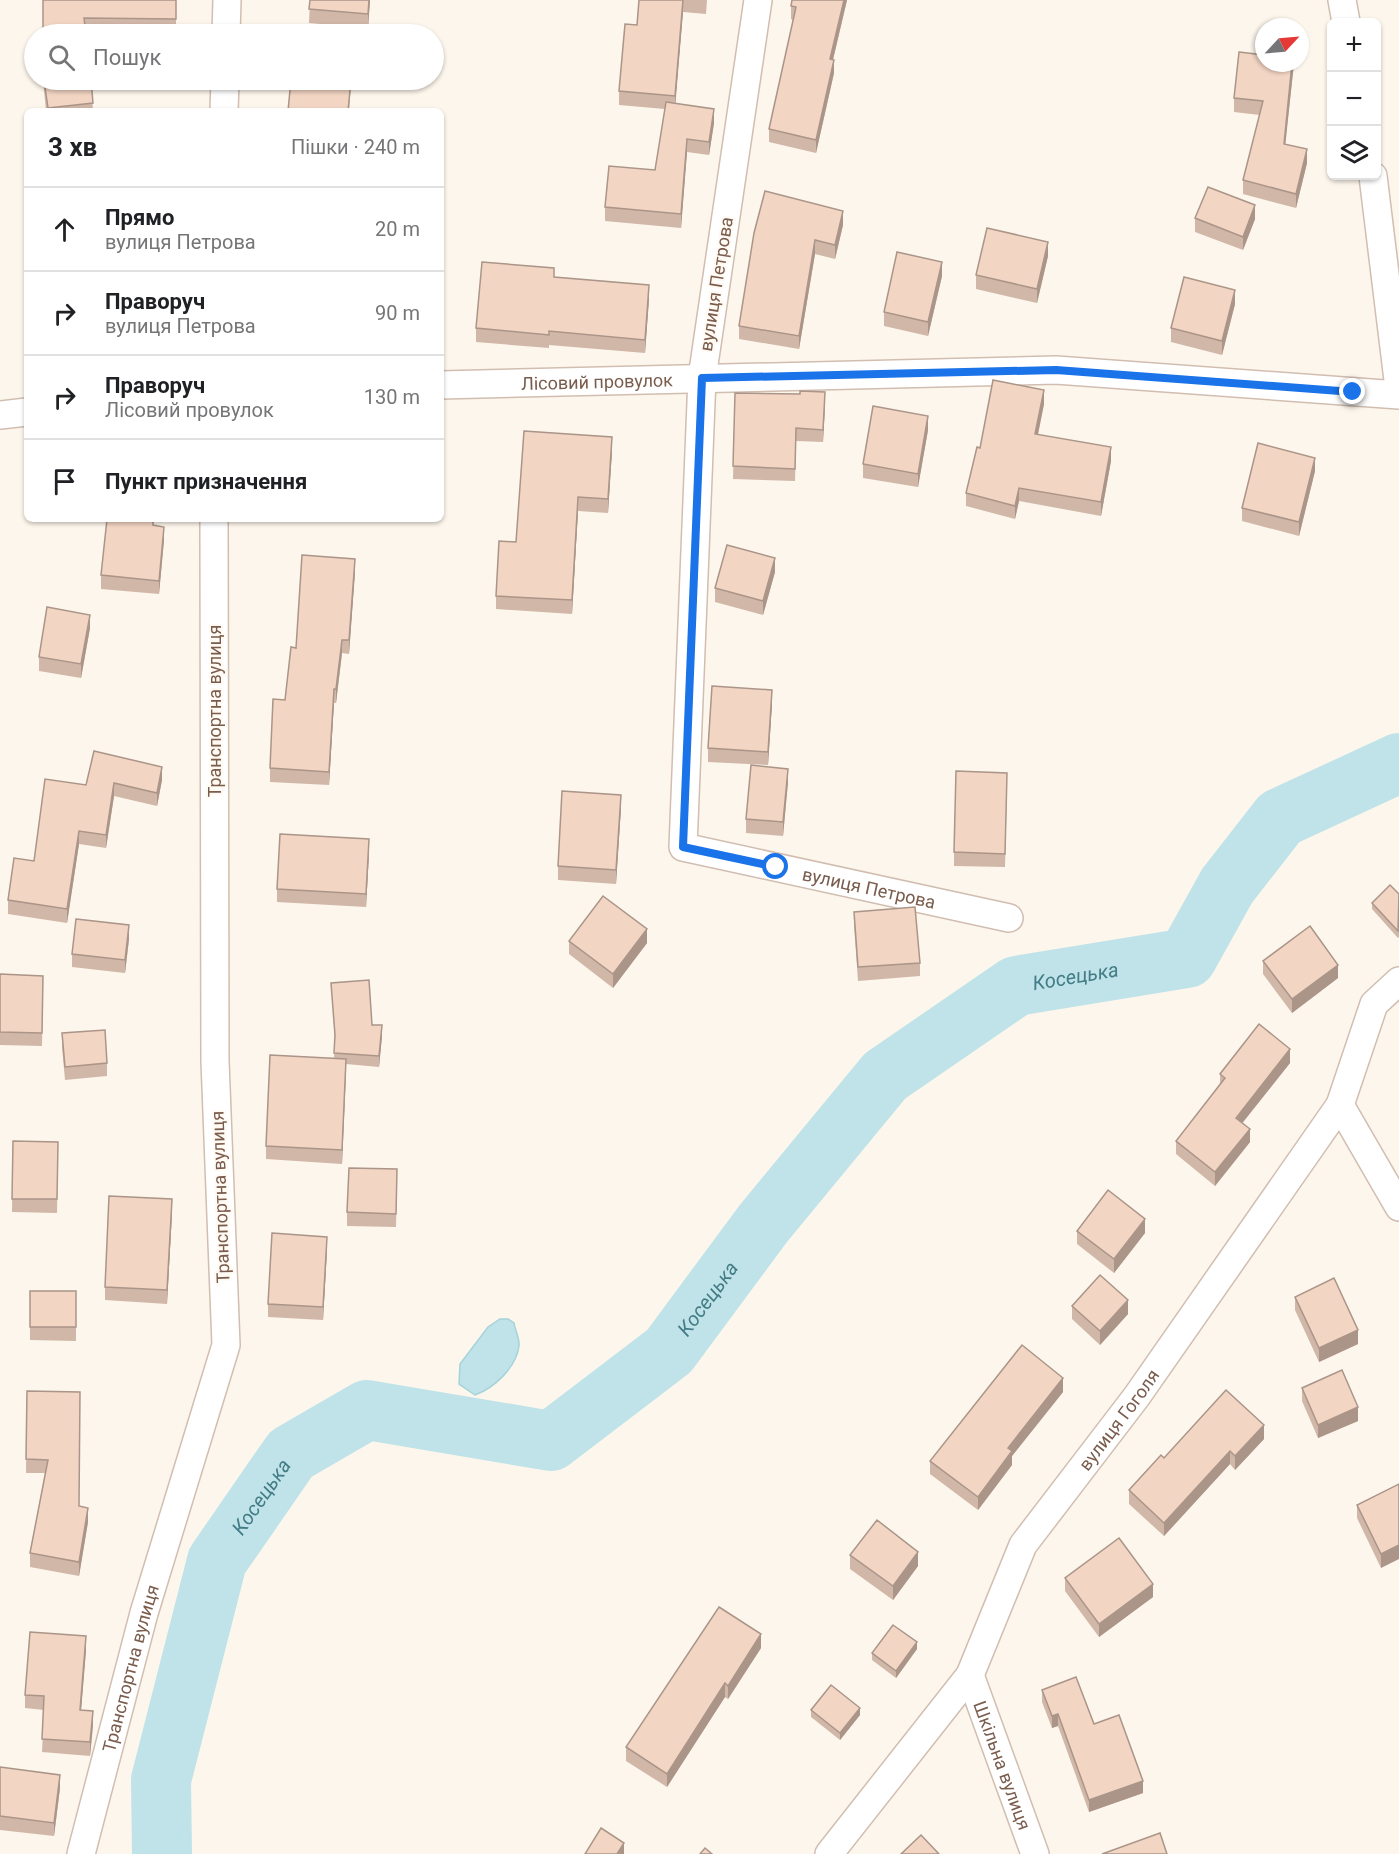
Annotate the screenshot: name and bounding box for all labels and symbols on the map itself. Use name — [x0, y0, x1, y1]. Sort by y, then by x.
north arrow — [1255, 18, 1309, 72]
street label: вулиця Петрова — [695, 215, 737, 353]
street label: Лісовий провулок — [521, 369, 673, 394]
route end — [1339, 378, 1365, 404]
street label: Транспортна вулиця — [204, 625, 225, 797]
route start — [762, 853, 788, 879]
street label: вулиця Петрова — [801, 863, 938, 912]
water label: Косецька — [1031, 957, 1120, 995]
street label: Транспортна вулиця — [206, 1110, 234, 1284]
water label: Косецька — [672, 1257, 743, 1341]
street label: вулиця Гоголя — [1074, 1365, 1163, 1474]
water label: Косецька — [227, 1454, 296, 1539]
street label: Транспортна вулиця — [98, 1582, 163, 1754]
street label: Шкільна вулиця — [970, 1698, 1036, 1833]

